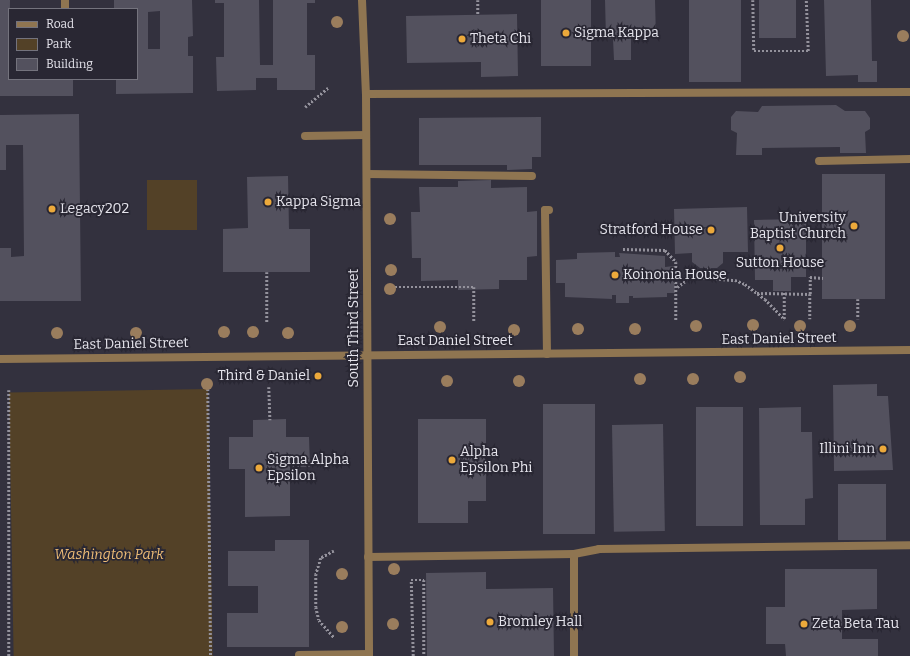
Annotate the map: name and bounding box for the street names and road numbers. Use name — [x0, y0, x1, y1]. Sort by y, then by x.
street label: South Third Street — [346, 269, 362, 387]
street label: East Daniel Street — [721, 330, 837, 348]
street label: East Daniel Street — [397, 333, 513, 349]
street label: East Daniel Street — [73, 335, 189, 353]

